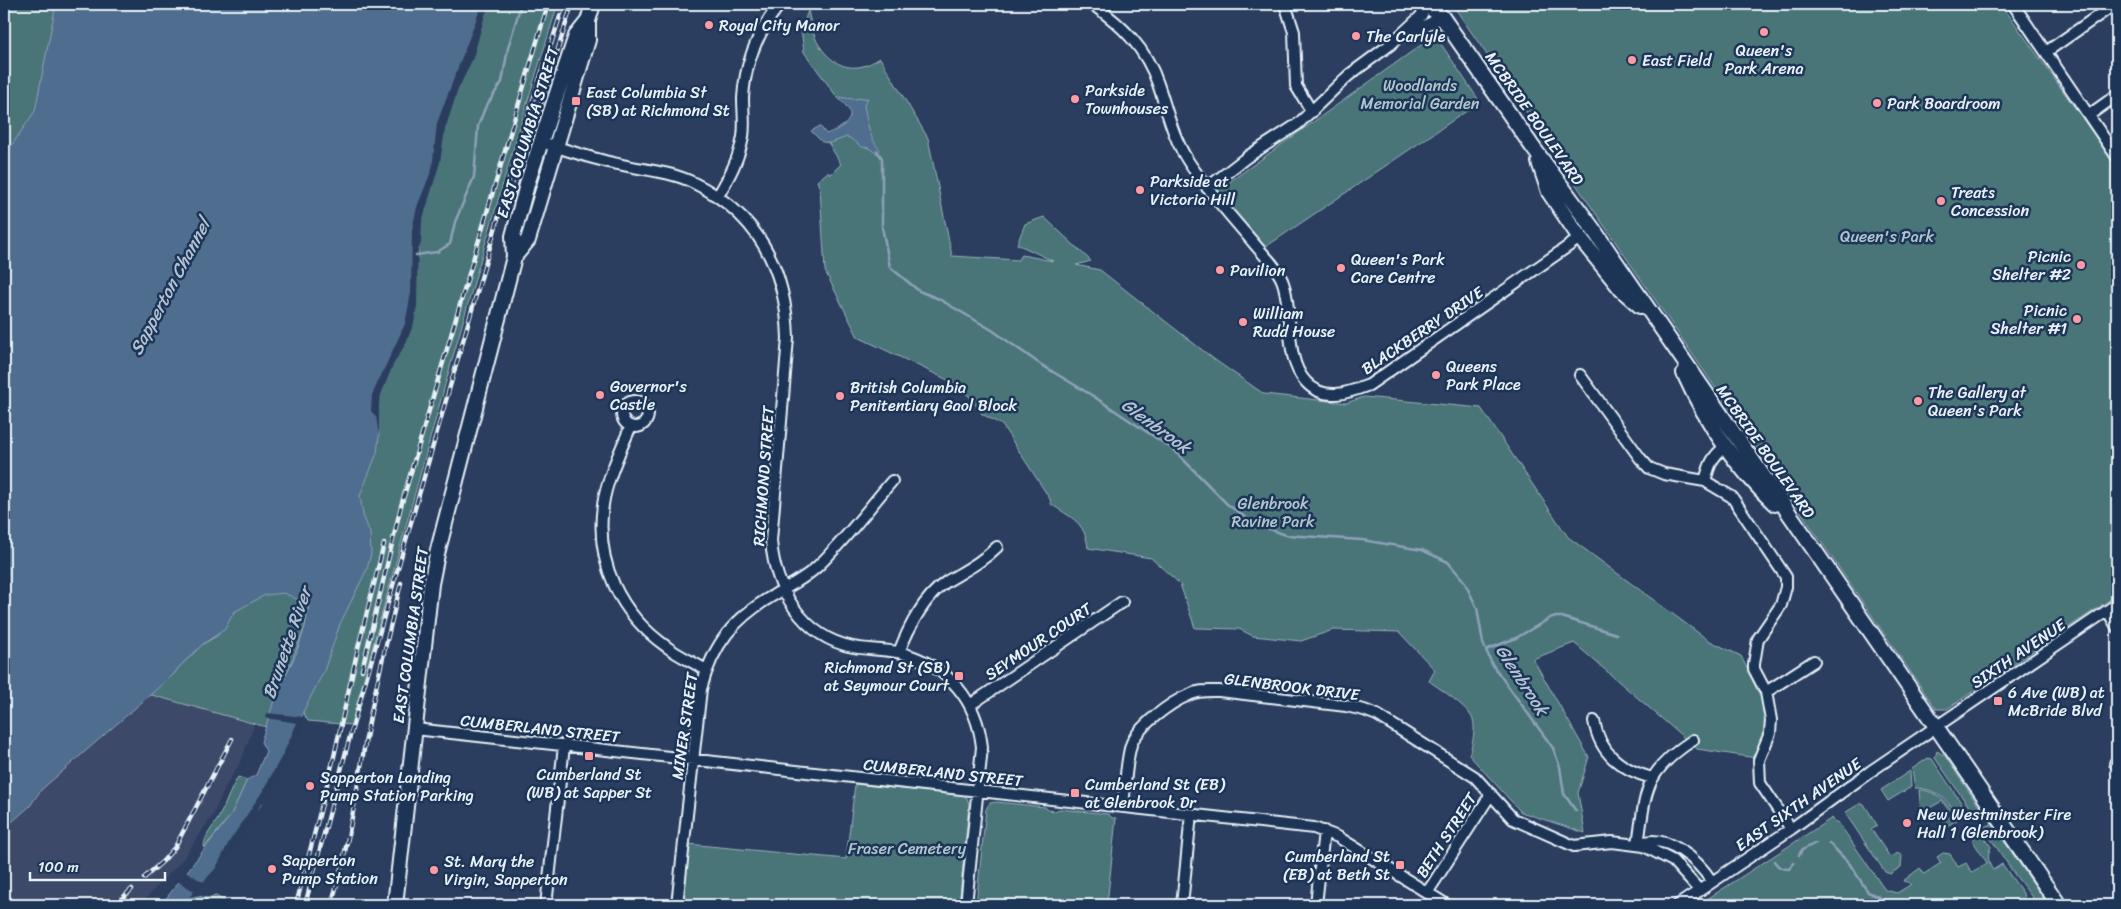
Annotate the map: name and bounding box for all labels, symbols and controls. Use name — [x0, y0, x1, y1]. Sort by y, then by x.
place label: Royal City Manor — [719, 11, 841, 40]
marker: Royal City Manor — [703, 19, 715, 31]
place label: The Carlyle — [1366, 22, 1446, 51]
marker: Queen's Park Arena — [1758, 26, 1770, 38]
marker: The Carlyle — [1350, 30, 1362, 42]
place label: Queen's Park Arena — [1725, 36, 1803, 83]
street label: EAST COLUMBIA STREET — [488, 42, 568, 222]
street label: MCBRIDE BOULEVARD — [1477, 45, 1592, 192]
place label: East Field — [1642, 46, 1713, 75]
marker: East Field — [1626, 54, 1638, 66]
park label: Woodlands Memorial Garden — [1361, 71, 1480, 118]
place label: Parkside Townhouses — [1085, 76, 1169, 123]
place label: East Columbia St (SB) at Richmond St — [586, 78, 730, 125]
place label: Park Boardroom — [1887, 89, 2000, 118]
marker: Parkside Townhouses — [1069, 93, 1081, 105]
marker: East Columbia St (SB) at Richmond St — [570, 95, 582, 107]
marker: Park Boardroom — [1871, 97, 1883, 109]
place label: Parkside at Victoria Hill — [1150, 167, 1235, 214]
place label: Treats Concession — [1951, 178, 2029, 225]
marker: Parkside at Victoria Hill — [1134, 184, 1146, 196]
marker: Treats Concession — [1935, 195, 1947, 207]
water label: Sapperton Channel — [121, 210, 221, 361]
park label: Queen's Park — [1840, 222, 1934, 251]
place label: Picnic Shelter #2 — [1992, 242, 2071, 289]
place label: Queen's Park Care Centre — [1351, 245, 1445, 292]
place label: Pavilion — [1230, 256, 1286, 285]
marker: Picnic Shelter #2 — [2075, 259, 2087, 271]
marker: Queen's Park Care Centre — [1335, 262, 1347, 274]
marker: Pavilion — [1214, 264, 1226, 276]
street label: BLACKBERRY DRIVE — [1355, 278, 1490, 382]
place label: Picnic Shelter #1 — [1990, 296, 2067, 343]
place label: William Rudd House — [1253, 299, 1335, 346]
marker: Picnic Shelter #1 — [2071, 313, 2083, 325]
marker: William Rudd House — [1237, 316, 1249, 328]
place label: Queens Park Place — [1446, 352, 1521, 399]
marker: Queens Park Place — [1430, 369, 1442, 381]
place label: Governor's Castle — [610, 372, 687, 419]
place label: British Columbia Penitentiary Gaol Block — [850, 373, 1017, 420]
street label: MCBRIDE BOULEVARD — [1708, 378, 1823, 525]
place label: The Gallery at Queen's Park — [1928, 378, 2027, 425]
marker: Governor's Castle — [594, 389, 606, 401]
marker: British Columbia Penitentiary Gaol Block — [834, 390, 846, 402]
water label: Glenbrook — [1114, 390, 1200, 464]
marker: The Gallery at Queen's Park — [1912, 395, 1924, 407]
street label: RICHMOND STREET — [744, 404, 783, 547]
park label: Glenbrook Ravine Park — [1232, 489, 1315, 536]
street label: EAST COLUMBIA STREET — [384, 544, 437, 725]
water label: Brunette River — [253, 579, 322, 703]
street label: SEYMOUR COURT — [979, 594, 1099, 688]
street label: SIXTH AVENUE — [1965, 610, 2073, 696]
water label: Glenbrook — [1487, 638, 1559, 724]
place label: Richmond St (SB) at Seymour Court — [824, 653, 950, 700]
street label: GLENBROOK DRIVE — [1223, 664, 1362, 709]
street label: MINER STREET — [663, 670, 707, 782]
marker: Richmond St (SB) at Seymour Court — [953, 670, 965, 682]
place label: 6 Ave (WB) at McBride Blvd — [2008, 678, 2105, 725]
marker: 6 Ave (WB) at McBride Blvd — [1992, 695, 2004, 707]
street label: CUMBERLAND STREET — [459, 706, 622, 751]
street label: EAST SIXTH AVENUE — [1729, 749, 1869, 859]
marker: Cumberland St (WB) at Sapper St — [583, 750, 595, 762]
street label: CUMBERLAND STREET — [862, 750, 1025, 795]
place label: Cumberland St (WB) at Sapper St — [526, 760, 652, 807]
place label: Sapperton Landing Pump Station Parking — [320, 763, 474, 810]
place label: Cumberland St (EB) at Glenbrook Dr — [1085, 770, 1226, 817]
marker: Sapperton Landing Pump Station Parking — [304, 780, 316, 792]
street label: BETH STREET — [1408, 786, 1486, 884]
marker: Cumberland St (EB) at Glenbrook Dr — [1069, 787, 1081, 799]
place label: New Westminster Fire Hall 1 (Glenbrook) — [1917, 800, 2072, 847]
marker: New Westminster Fire Hall 1 (Glenbrook) — [1901, 817, 1913, 829]
park label: Fraser Cemetery — [848, 834, 967, 863]
place label: Cumberland St (EB) at Beth St — [1283, 842, 1390, 889]
place label: Sapperton Pump Station — [282, 846, 378, 893]
place label: St. Mary the Virgin, Sapperton — [444, 847, 568, 894]
scale bar — [30, 849, 165, 881]
text: 100 m — [38, 854, 79, 880]
marker: Cumberland St (EB) at Beth St — [1394, 859, 1406, 871]
marker: Sapperton Pump Station — [266, 863, 278, 875]
marker: St. Mary the Virgin, Sapperton — [428, 864, 440, 876]

